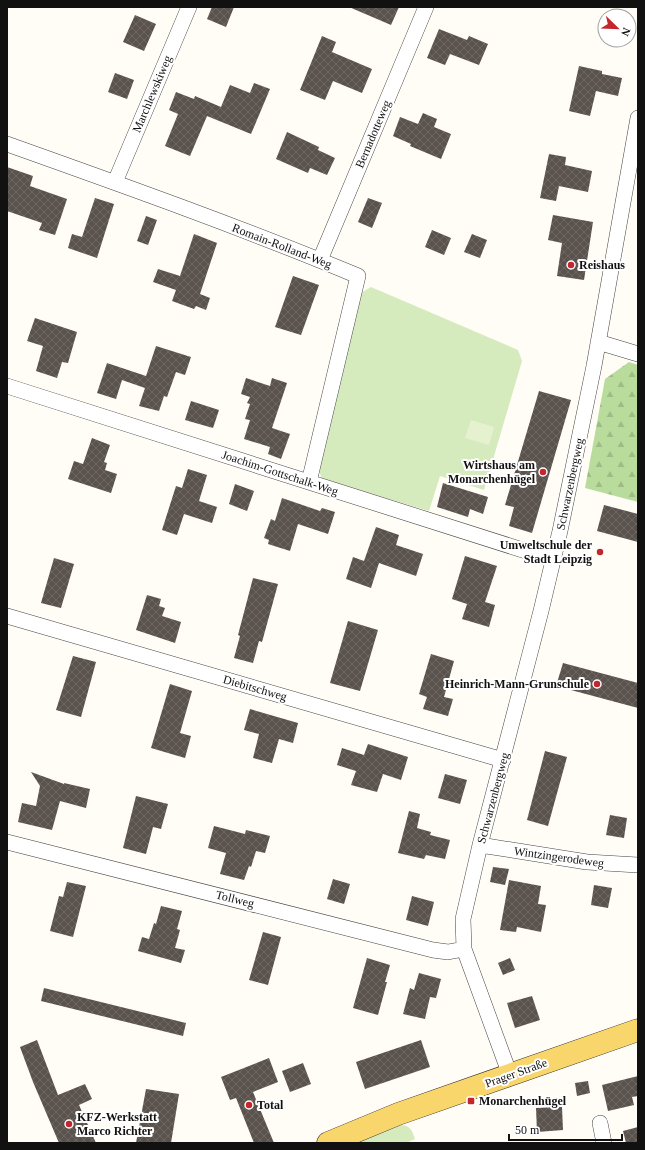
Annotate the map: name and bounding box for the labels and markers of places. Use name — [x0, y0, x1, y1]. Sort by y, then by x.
place label: Reishaus — [579, 258, 625, 272]
marker: Reishaus — [566, 260, 576, 270]
place label: Wirtshaus am Monarchenhügel — [448, 458, 536, 486]
marker: Wirtshaus am Monarchenhügel — [538, 467, 548, 477]
place label: Umweltschule der Stadt Leipzig — [500, 538, 593, 566]
marker: Umweltschule der Stadt Leipzig — [595, 547, 605, 557]
place label: Heinrich-Mann-Grunschule — [445, 677, 590, 691]
marker: Heinrich-Mann-Grunschule — [592, 679, 602, 689]
place label: Monarchenhügel — [479, 1094, 567, 1108]
marker: Monarchenhügel — [466, 1096, 476, 1106]
place label: Total — [257, 1098, 284, 1112]
marker: Total — [244, 1100, 254, 1110]
place label: KFZ-Werkstatt Marco Richter — [77, 1110, 157, 1138]
marker: KFZ-Werkstatt Marco Richter — [64, 1119, 74, 1129]

